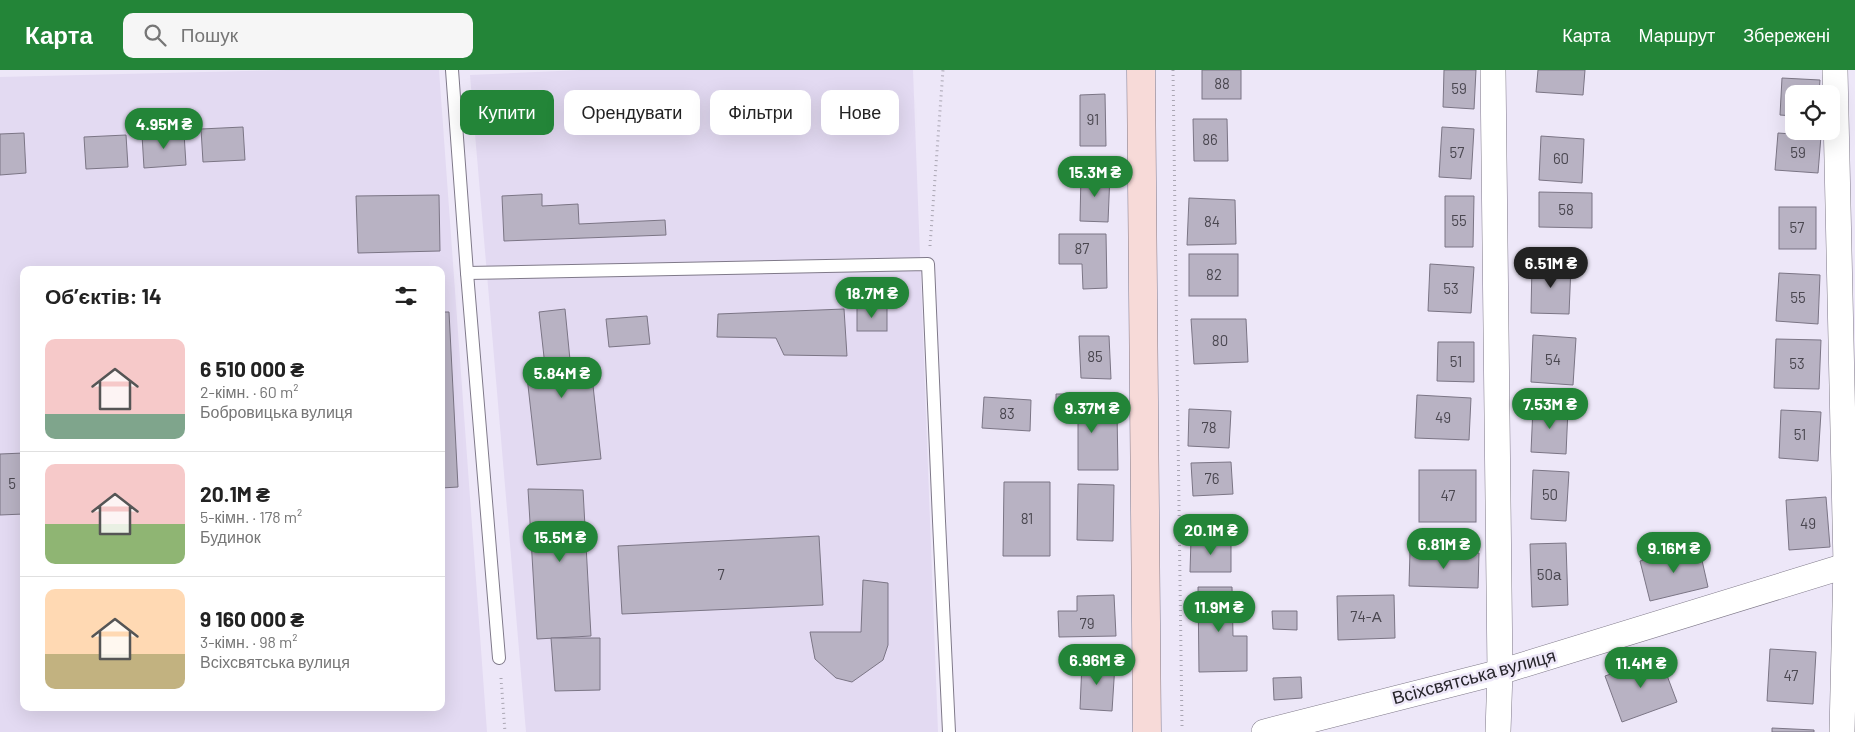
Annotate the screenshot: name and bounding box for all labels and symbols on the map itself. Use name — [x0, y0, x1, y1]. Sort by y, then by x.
house number: 88 — [1214, 74, 1230, 92]
house number: 59 — [1451, 79, 1467, 97]
pin: 4.95M ₴ — [118, 108, 210, 150]
house number: 91 — [1087, 110, 1099, 128]
house number: 86 — [1202, 130, 1218, 148]
house number: 57 — [1450, 143, 1464, 161]
house number: 59 — [1790, 143, 1806, 161]
house number: 60 — [1553, 149, 1569, 167]
pin: 15.3M ₴ — [1049, 156, 1141, 198]
house number: 58 — [1558, 200, 1574, 218]
house number: 55 — [1451, 211, 1467, 229]
house number: 84 — [1204, 212, 1220, 230]
house number: 57 — [1790, 218, 1804, 236]
house number: 87 — [1075, 239, 1089, 257]
pin: 6.51M ₴ — [1505, 246, 1597, 289]
house number: 82 — [1206, 265, 1222, 283]
pin: 18.7M ₴ — [826, 276, 918, 319]
house number: 53 — [1443, 279, 1459, 297]
house number: 55 — [1790, 288, 1806, 306]
house number: 80 — [1212, 331, 1228, 349]
house number: 85 — [1087, 347, 1103, 365]
house number: 54 — [1545, 350, 1561, 368]
house number: 51 — [1450, 352, 1462, 370]
house number: 53 — [1789, 354, 1805, 372]
pin: 5.84M ₴ — [516, 356, 608, 399]
pin: 7.53M ₴ — [1504, 388, 1596, 430]
pin: 9.37M ₴ — [1046, 392, 1138, 434]
house number: 83 — [999, 404, 1015, 422]
house number: 49 — [1435, 408, 1451, 426]
house number: 78 — [1202, 418, 1216, 436]
house number: 51 — [1794, 425, 1806, 443]
house number: 76 — [1205, 469, 1219, 487]
house number: 5 — [8, 474, 16, 492]
house number: 50 — [1542, 485, 1558, 503]
house number: 47 — [1441, 486, 1455, 504]
house number: 81 — [1021, 509, 1033, 527]
pin: 20.1M ₴ — [1165, 514, 1257, 556]
house number: 49 — [1800, 514, 1816, 532]
pin: 15.5M ₴ — [514, 520, 606, 563]
pin: 6.81M ₴ — [1398, 528, 1490, 570]
pin: 9.16M ₴ — [1628, 532, 1720, 574]
house number: 7 — [717, 565, 725, 583]
house number: 50а — [1537, 565, 1562, 583]
pin: 11.9M ₴ — [1173, 590, 1265, 633]
house number: 74-А — [1350, 607, 1382, 625]
house number: 79 — [1080, 614, 1094, 632]
pin: 6.96M ₴ — [1051, 644, 1143, 686]
street label: Всіхсвятська вулиця — [1389, 644, 1558, 708]
pin: 11.4M ₴ — [1595, 646, 1687, 689]
house number: 47 — [1784, 666, 1798, 684]

